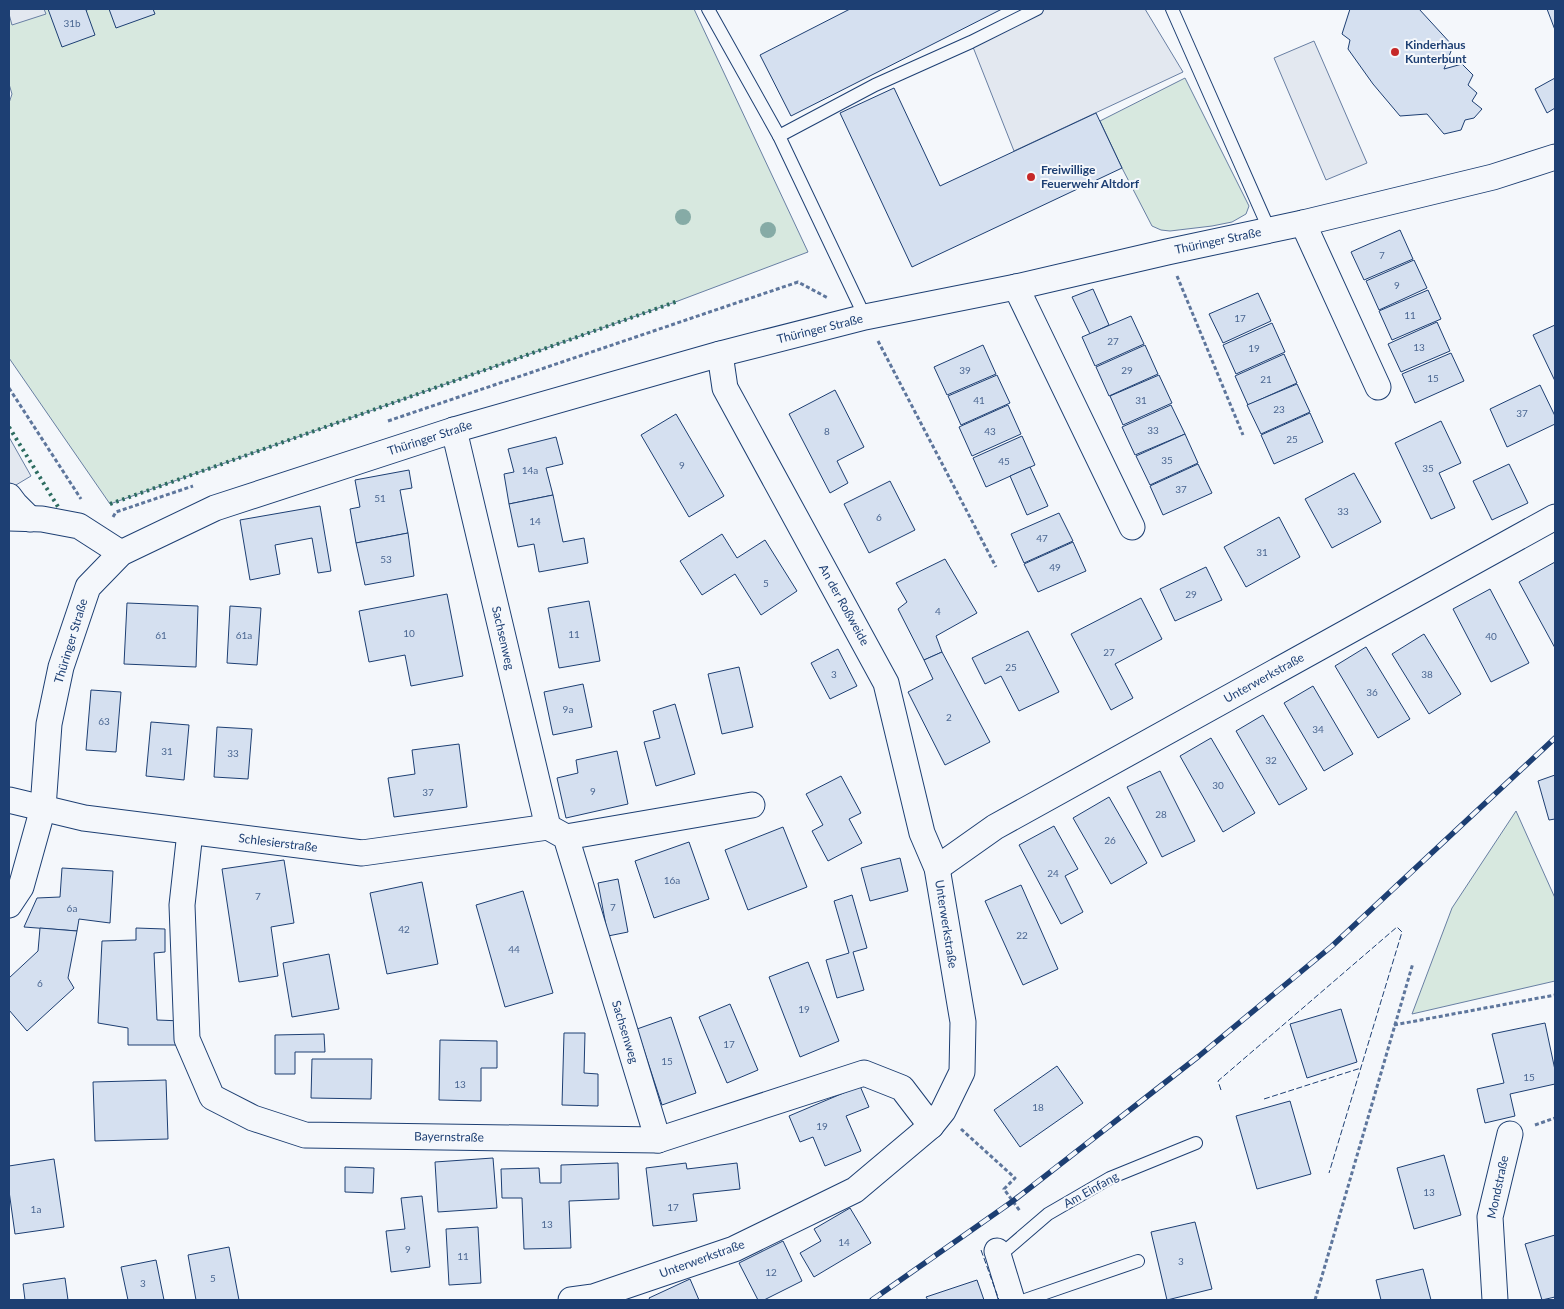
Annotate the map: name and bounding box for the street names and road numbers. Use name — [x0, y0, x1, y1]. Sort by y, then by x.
street label: Thüringer Straße — [1173, 224, 1263, 257]
street label: Thüringer Straße — [775, 311, 864, 346]
street label: Thüringer Straße — [386, 417, 474, 458]
street label: An der Roßweide — [816, 562, 873, 648]
street label: Thüringer Straße — [50, 597, 91, 685]
street label: Sachsenweg — [489, 605, 518, 671]
street label: Unterwerkstraße — [1221, 649, 1306, 706]
street label: Schlesierstraße — [238, 830, 319, 855]
street label: Unterwerkstraße — [932, 879, 961, 969]
street label: Sachsenweg — [609, 999, 642, 1065]
street label: Bayernstraße — [414, 1128, 484, 1145]
street label: Mondstraße — [1483, 1154, 1512, 1220]
street label: Am Einfang — [1061, 1168, 1121, 1211]
street label: Unterwerkstraße — [657, 1236, 746, 1281]

